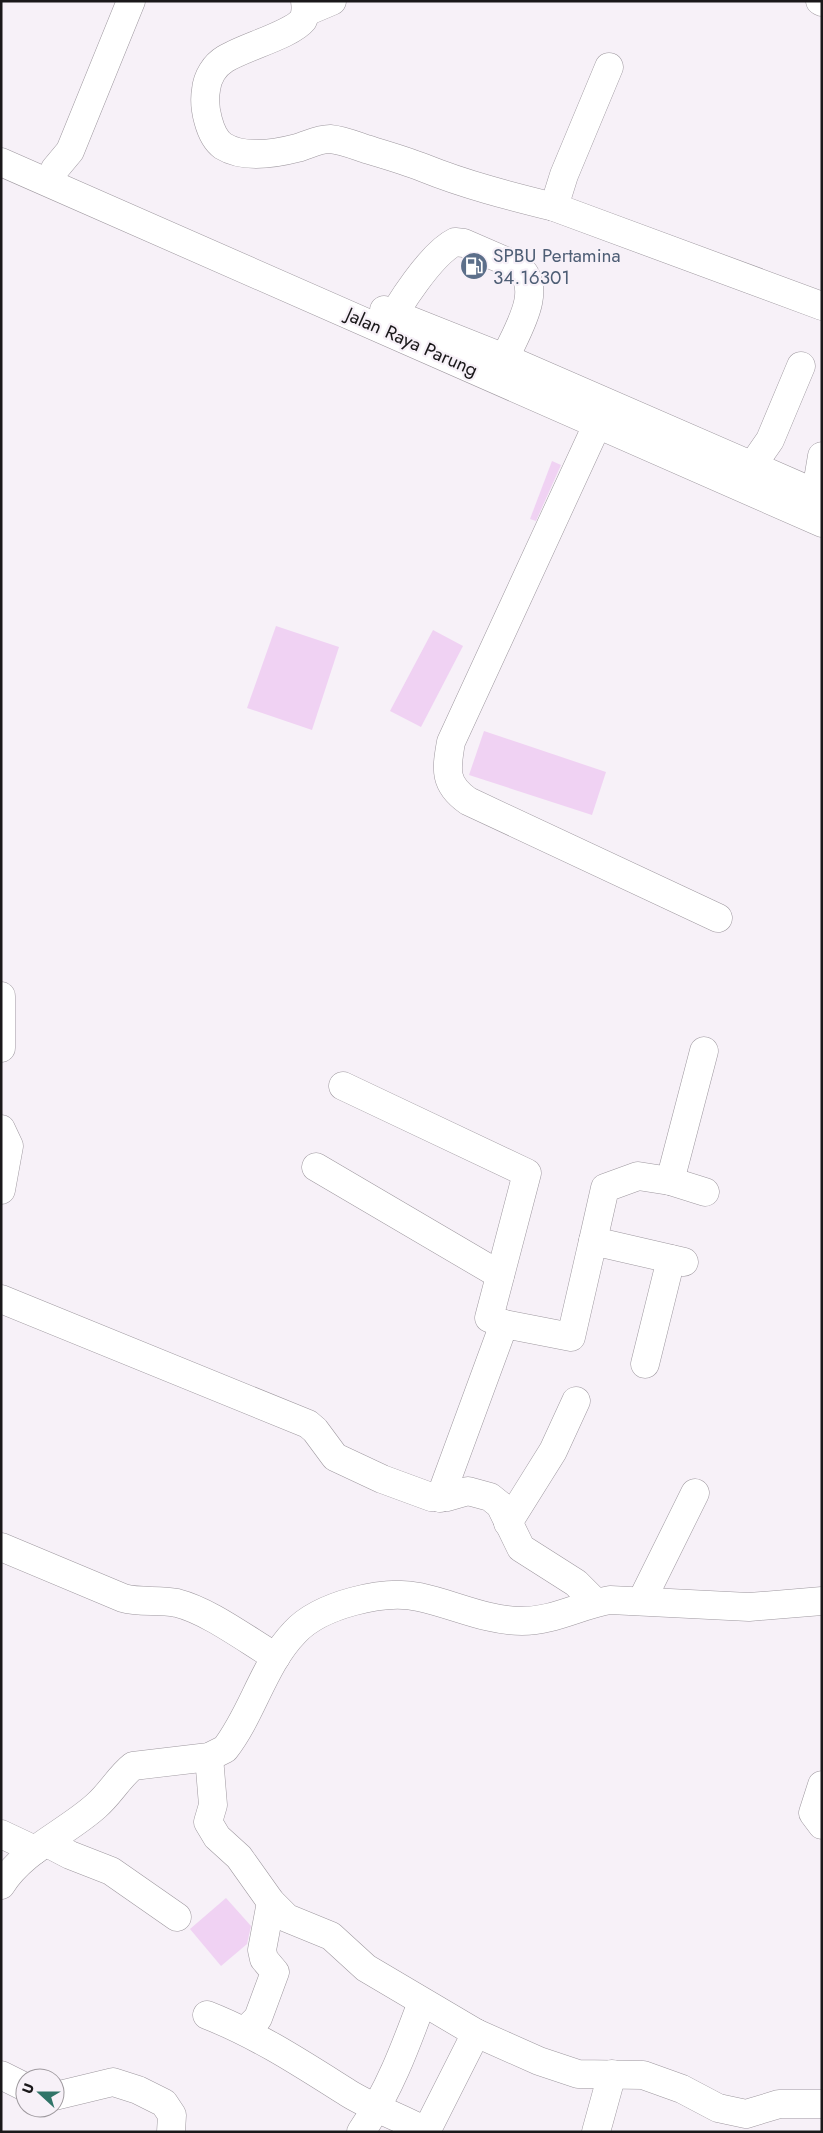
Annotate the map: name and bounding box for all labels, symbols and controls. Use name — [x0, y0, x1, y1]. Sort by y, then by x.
place label: SPBU Pertamina 34.16301 — [493, 242, 621, 291]
fuel station icon: SPBU Pertamina 34.16301 — [459, 251, 489, 281]
street label: Jalan Raya Parung — [339, 300, 482, 383]
north arrow — [15, 2068, 65, 2118]
text: U — [17, 2080, 39, 2097]

